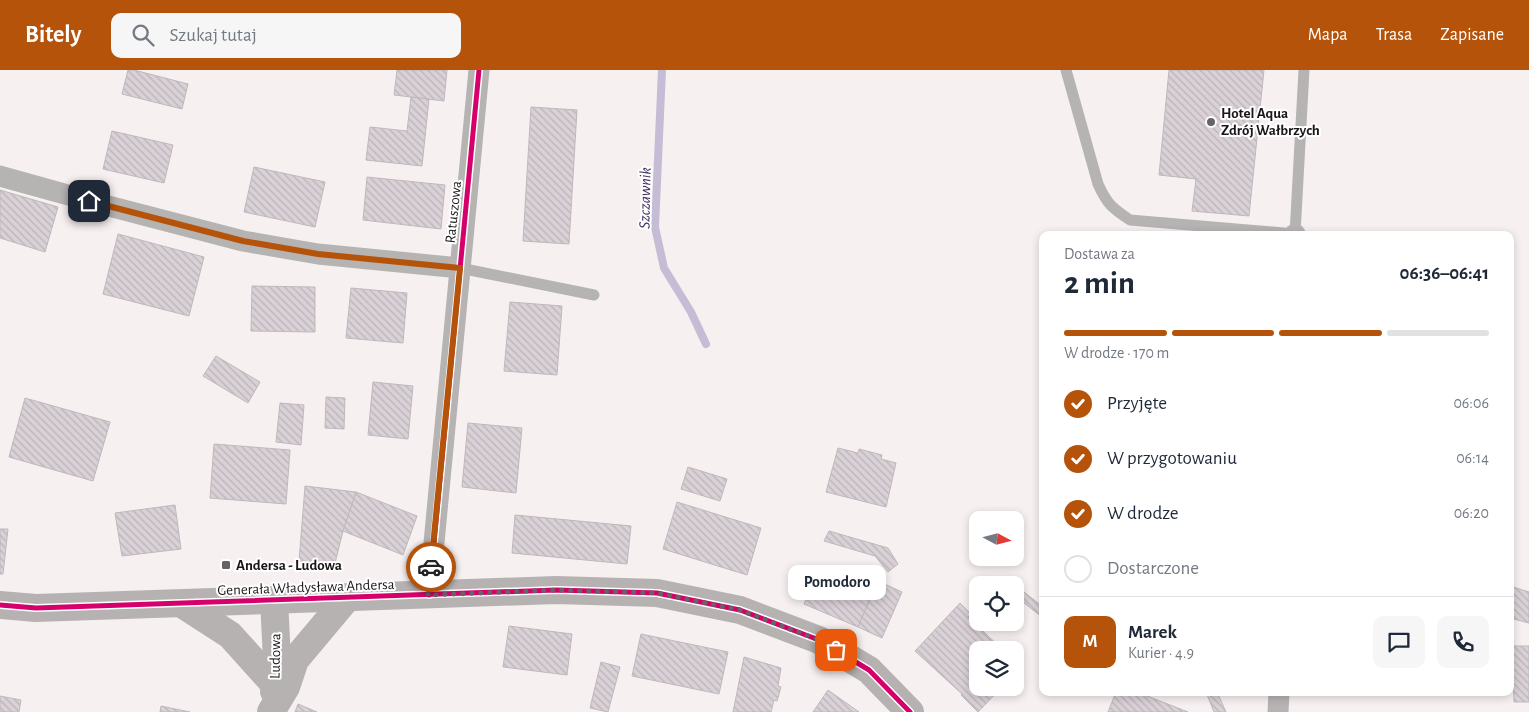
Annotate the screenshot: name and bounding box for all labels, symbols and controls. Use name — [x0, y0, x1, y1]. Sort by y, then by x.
search box — [111, 13, 461, 58]
icon: search — [129, 21, 157, 49]
text: Bitely — [25, 23, 81, 47]
text: Szukaj tutaj — [169, 26, 257, 45]
text: Mapa — [1308, 26, 1348, 44]
text: Trasa — [1376, 26, 1412, 44]
text: Zapisane — [1440, 26, 1504, 44]
place label: Hotel Aqua Zdrój Wałbrzych — [1221, 106, 1320, 138]
marker: Hotel Aqua Zdrój Wałbrzych — [1205, 116, 1217, 128]
water label: Szczawnik — [636, 167, 654, 229]
pin — [68, 180, 110, 222]
street label: Ratuszowa — [443, 180, 464, 244]
icon: home — [75, 187, 103, 215]
text: Dostawa za — [1064, 246, 1135, 262]
text: 06:36–06:41 — [1400, 264, 1489, 283]
text: 2 min — [1064, 267, 1135, 299]
text: W drodze · 170 m — [1064, 345, 1169, 361]
icon: check — [1064, 390, 1092, 418]
text: Przyjęte — [1107, 394, 1167, 413]
text: 06:06 — [1453, 395, 1489, 411]
icon: check — [1064, 445, 1092, 473]
text: W przygotowaniu — [1107, 449, 1237, 468]
text: 06:14 — [1456, 450, 1489, 466]
icon: check — [1064, 500, 1092, 528]
text: W drodze — [1107, 504, 1179, 523]
text: 06:20 — [1454, 505, 1489, 521]
north arrow — [969, 511, 1024, 566]
map controls — [969, 511, 1024, 696]
courier — [406, 542, 456, 592]
icon: car — [417, 553, 445, 581]
place label: Andersa - Ludowa — [236, 558, 342, 573]
marker: Andersa - Ludowa — [220, 559, 232, 571]
text: Dostarczone — [1107, 559, 1199, 578]
callout: Pomodoro — [787, 565, 885, 600]
text: Pomodoro — [804, 574, 870, 590]
button: locate — [969, 576, 1024, 631]
street label: Generała Władysława Andersa — [217, 577, 395, 598]
button: chat — [1373, 616, 1425, 668]
button: phone — [1437, 616, 1489, 668]
text: Marek — [1128, 623, 1177, 642]
pin — [815, 629, 857, 671]
text: M — [1082, 632, 1098, 651]
street label: Ludowa — [268, 633, 283, 679]
icon: bag — [822, 636, 850, 664]
button: layers — [969, 641, 1024, 696]
text: Kurier · 4.9 — [1128, 645, 1194, 661]

